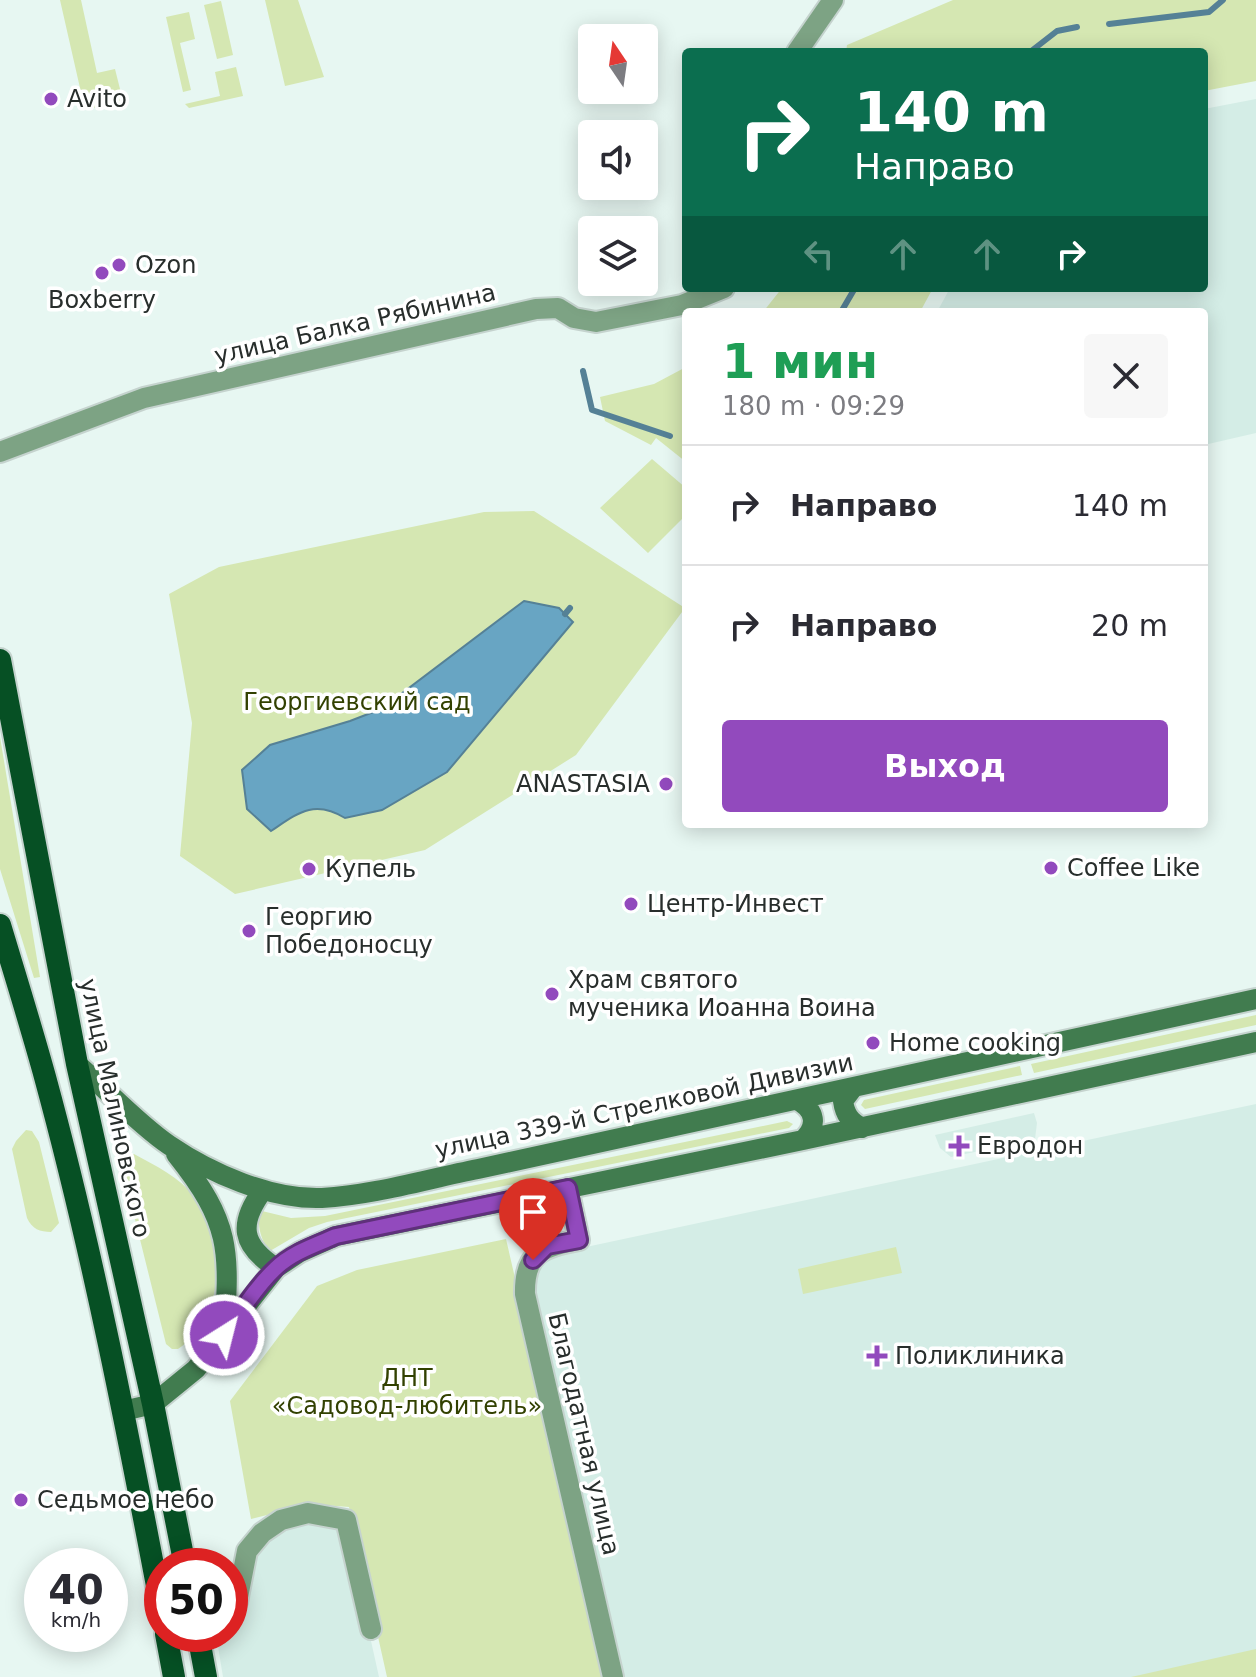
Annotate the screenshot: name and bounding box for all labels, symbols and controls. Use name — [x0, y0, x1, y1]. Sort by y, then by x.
north arrow — [578, 24, 658, 104]
map controls — [578, 24, 658, 296]
text: 140 m — [854, 79, 1049, 144]
icon: right — [722, 80, 826, 184]
place label: Avito — [67, 85, 127, 113]
marker: Avito — [42, 90, 60, 108]
button: sound — [578, 120, 658, 200]
text: Направо — [854, 146, 1015, 187]
button: layers — [578, 216, 658, 296]
icon: left — [797, 232, 841, 276]
icon: ahead — [881, 232, 925, 276]
icon: ahead — [965, 232, 1009, 276]
icon: right — [1049, 232, 1093, 276]
place label: Ozon — [135, 251, 196, 279]
marker: Ozon — [110, 256, 128, 274]
marker: Boxberry — [93, 264, 111, 282]
street label: улица Балка Рябинина — [211, 278, 499, 370]
place label: Boxberry — [48, 286, 156, 314]
text: 1 мин — [722, 333, 878, 389]
button: close — [1084, 334, 1168, 418]
text: 180 m · 09:29 — [722, 391, 905, 421]
icon: right — [722, 483, 766, 527]
text: Направо — [790, 488, 937, 523]
text: 140 m — [1072, 488, 1168, 523]
icon: right — [722, 603, 766, 647]
text: Направо — [790, 608, 937, 643]
text: 20 m — [1091, 608, 1168, 643]
park label: Георгиевский сад — [243, 688, 471, 716]
button: Выход — [722, 720, 1168, 812]
place label: ANASTASIA — [516, 770, 651, 798]
marker: ANASTASIA — [657, 775, 675, 793]
place label: Coffee Like — [1067, 854, 1200, 882]
place label: Купель — [325, 855, 416, 883]
marker: Coffee Like — [1042, 859, 1060, 877]
marker: Купель — [300, 860, 318, 878]
place label: Центр-Инвест — [647, 890, 824, 918]
marker: Центр-Инвест — [622, 895, 640, 913]
place label: Георгию Победоносцу — [265, 903, 433, 959]
marker: Георгию Победоносцу — [240, 922, 258, 940]
place label: Храм святого мученика Иоанна Воина — [568, 966, 876, 1022]
street label: улица Малиновского — [74, 976, 156, 1240]
marker: Храм святого мученика Иоанна Воина — [543, 985, 561, 1003]
place label: Home cooking — [889, 1029, 1061, 1057]
marker: Home cooking — [864, 1034, 882, 1052]
street label: улица 339-й Стрелковой Дивизии — [432, 1048, 856, 1164]
place label: Евродон — [977, 1132, 1083, 1160]
marker: Евродон — [948, 1135, 970, 1157]
pin — [499, 1178, 567, 1260]
icon: arrive — [511, 1190, 555, 1234]
position arrow — [182, 1293, 266, 1377]
street label: Благодатная улица — [542, 1310, 626, 1558]
place label: Поликлиника — [895, 1342, 1065, 1370]
marker: Поликлиника — [866, 1345, 888, 1367]
park label: ДНТ «Садовод-любитель» — [272, 1364, 542, 1420]
place label: Седьмое небо — [37, 1486, 214, 1514]
marker: Седьмое небо — [12, 1491, 30, 1509]
speed limit sign: 50 — [144, 1548, 248, 1652]
text: 40 — [48, 1567, 104, 1613]
text: km/h — [51, 1608, 101, 1632]

